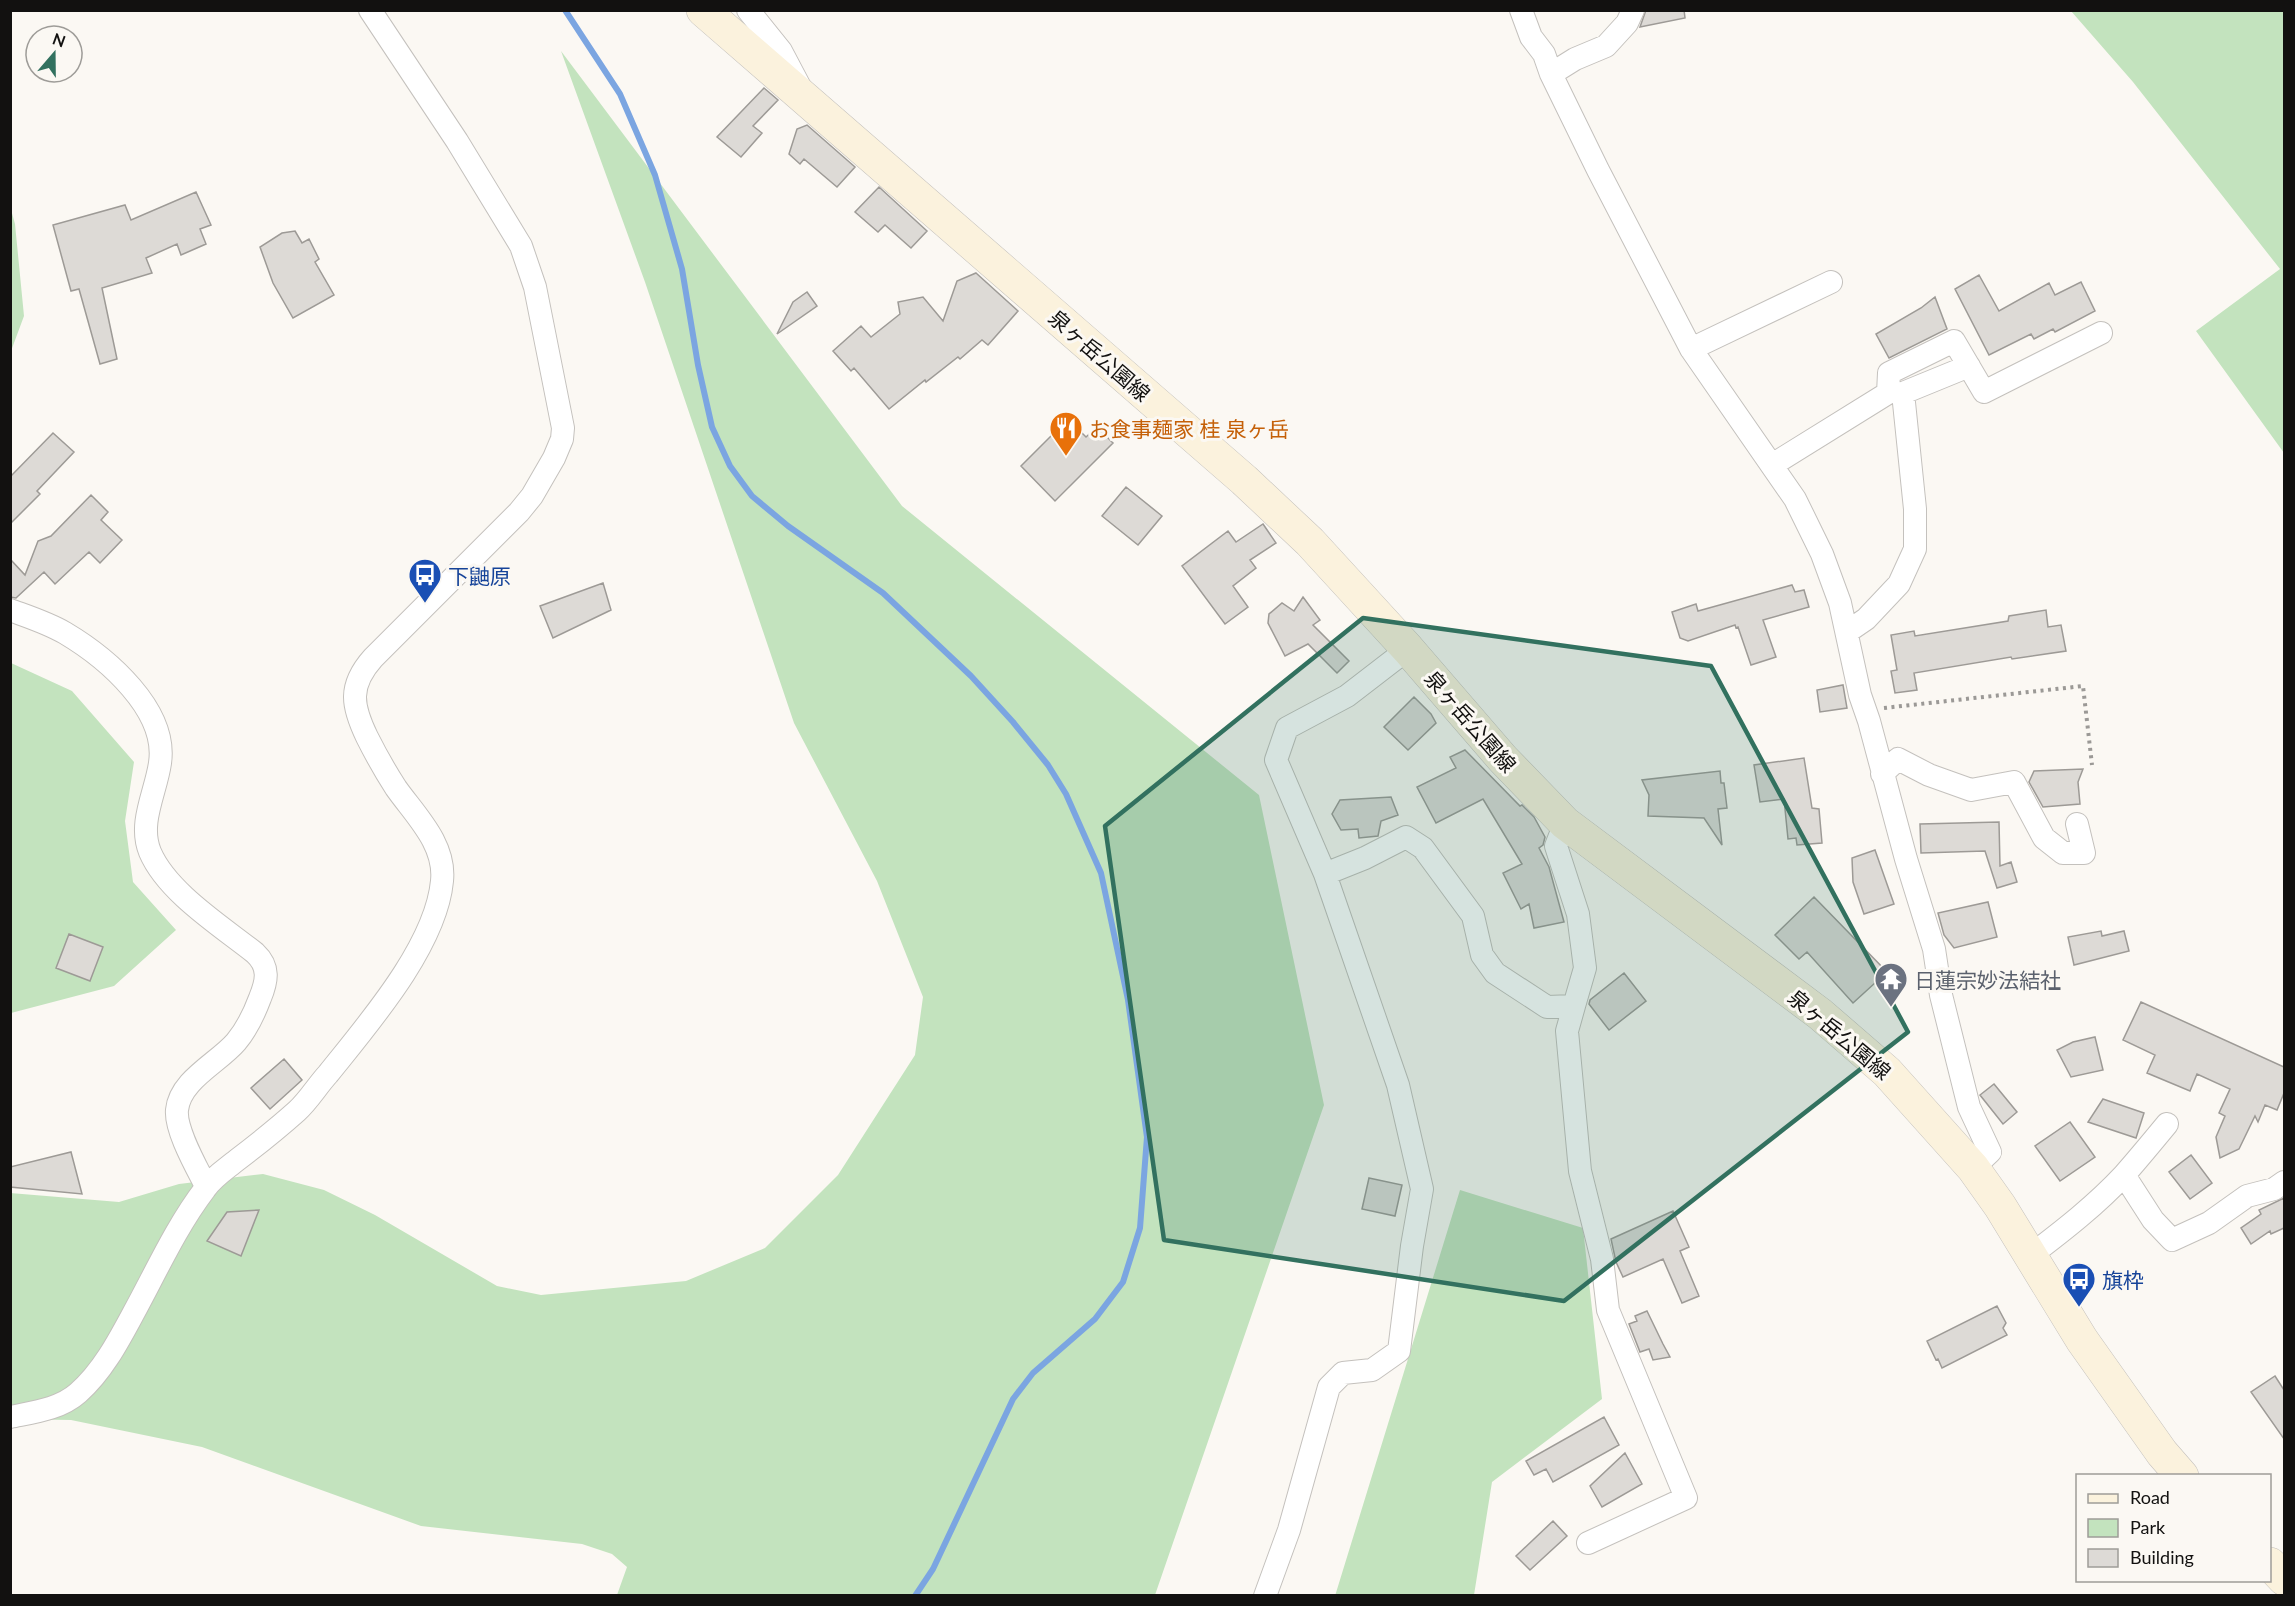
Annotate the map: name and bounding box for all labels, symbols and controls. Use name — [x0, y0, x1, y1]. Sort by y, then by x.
north arrow — [24, 24, 84, 84]
text: N — [50, 28, 68, 50]
street label: 泉ヶ岳公園線 — [1044, 304, 1156, 406]
restaurant icon: お食事麺家 桂 泉ヶ岳 — [1048, 410, 1084, 457]
place label: お食事麺家 桂 泉ヶ岳 — [1089, 416, 1289, 441]
bus stop icon: 下鼬原 — [407, 557, 443, 604]
place label: 下鼬原 — [448, 563, 511, 588]
street label: 泉ヶ岳公園線 — [1420, 665, 1522, 777]
temple icon: 日蓮宗妙法結社 — [1873, 961, 1909, 1008]
place label: 日蓮宗妙法結社 — [1914, 967, 2061, 992]
street label: 泉ヶ岳公園線 — [1784, 984, 1896, 1084]
bus stop icon: 旗枠 — [2061, 1261, 2097, 1308]
place label: 旗枠 — [2102, 1267, 2144, 1292]
legend — [2076, 1474, 2271, 1582]
text: Road — [2130, 1486, 2170, 1508]
text: Park — [2130, 1516, 2166, 1538]
text: Building — [2130, 1546, 2194, 1568]

